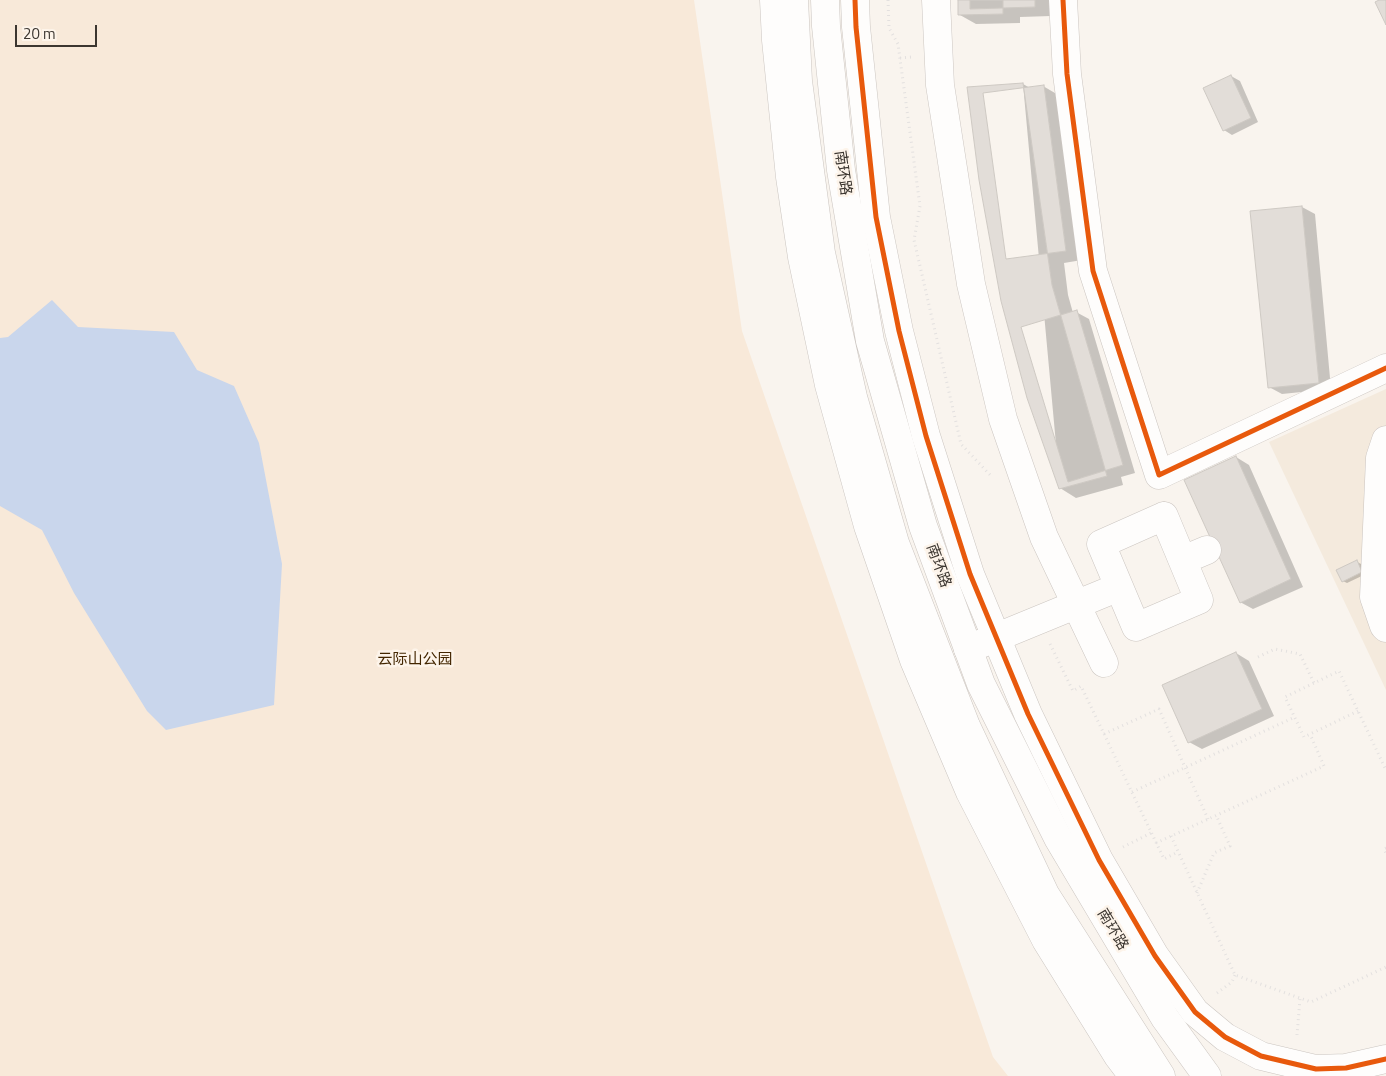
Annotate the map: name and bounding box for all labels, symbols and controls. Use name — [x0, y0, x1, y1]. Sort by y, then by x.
scale bar — [18, 15, 100, 47]
text: 20 m — [23, 22, 56, 45]
street label: 南环路 — [830, 149, 854, 197]
street label: 南环路 — [922, 542, 954, 590]
park label: 云际山公园 — [378, 651, 452, 669]
street label: 南环路 — [1093, 906, 1131, 954]

